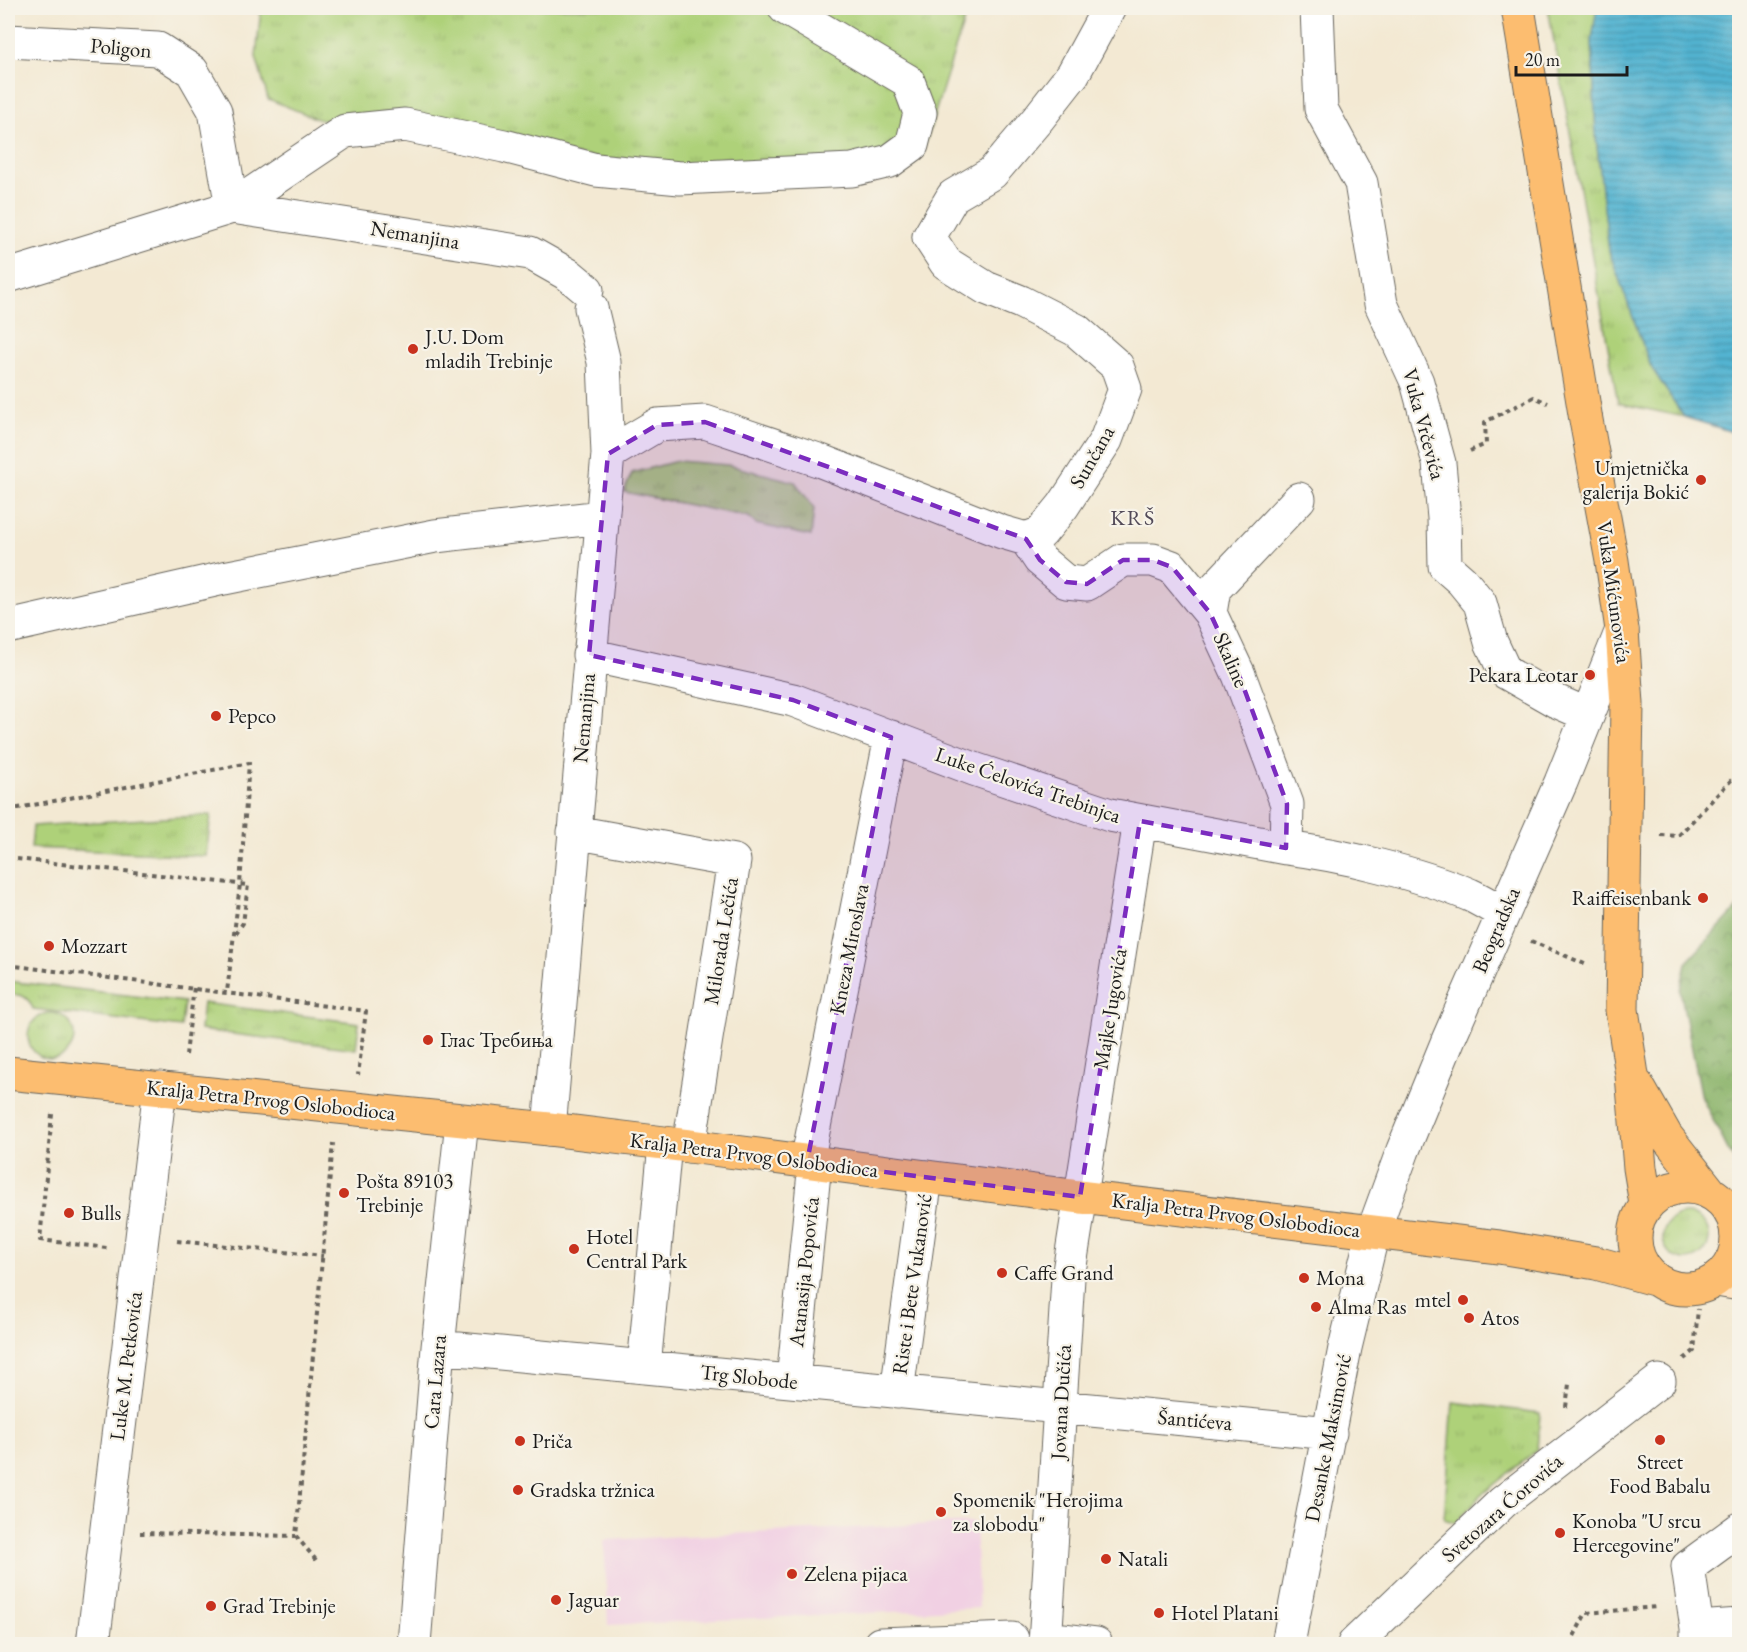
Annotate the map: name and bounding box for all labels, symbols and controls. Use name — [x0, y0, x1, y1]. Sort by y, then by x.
street label: Poligon — [89, 31, 153, 64]
scale bar — [1516, 39, 1627, 77]
text: 20 m — [1525, 48, 1560, 71]
street label: Nemanjina — [369, 214, 462, 255]
place label: J.U. Dom mladih Trebinje — [423, 323, 553, 374]
marker: J.U. Dom mladih Trebinje — [406, 342, 420, 356]
street label: Vuka Vrčevića — [1397, 365, 1452, 483]
street label: Sunčana — [1063, 420, 1121, 493]
place label: Umjetnička galerija Bokić — [1583, 454, 1690, 505]
marker: Umjetnička galerija Bokić — [1694, 473, 1708, 487]
district label: KRŠ — [1110, 503, 1156, 532]
street label: Vuka Mićunovića — [1591, 519, 1638, 665]
street label: Skaline — [1207, 628, 1255, 692]
place label: Pekara Leotar — [1469, 661, 1578, 688]
marker: Pekara Leotar — [1583, 668, 1597, 682]
street label: Nemanjina — [566, 671, 601, 764]
place label: Pepco — [228, 702, 276, 729]
marker: Pepco — [209, 709, 223, 723]
street label: Luke Ćelovića Trebinjca — [932, 740, 1125, 829]
street label: Milorada Lečića — [697, 875, 744, 1007]
street label: Kneza Miroslava — [823, 881, 875, 1017]
street label: Beogradska — [1465, 882, 1526, 977]
place label: Raiffeisenbank — [1572, 884, 1692, 911]
marker: Raiffeisenbank — [1696, 891, 1710, 905]
place label: Mozzart — [61, 932, 128, 959]
marker: Mozzart — [42, 939, 56, 953]
street label: Majke Jugovića — [1087, 946, 1132, 1071]
place label: Глас Требиња — [440, 1026, 553, 1053]
marker: Глас Требиња — [421, 1033, 435, 1047]
street label: Kralja Petra Prvog Oslobodioca — [145, 1073, 398, 1126]
street label: Kralja Petra Prvog Oslobodioca — [628, 1126, 880, 1183]
place label: Pošta 89103 Trebinje — [356, 1167, 453, 1218]
marker: Pošta 89103 Trebinje — [337, 1186, 351, 1200]
street label: Kralja Petra Prvog Oslobodioca — [1110, 1186, 1362, 1243]
street label: Riste i Bete Vukanović — [885, 1192, 938, 1376]
street label: Atanasija Popovića — [782, 1195, 825, 1349]
place label: Bulls — [81, 1199, 121, 1226]
marker: Bulls — [62, 1206, 76, 1220]
place label: Hotel Central Park — [586, 1223, 688, 1274]
marker: Hotel Central Park — [567, 1242, 581, 1256]
place label: Caffe Grand — [1014, 1259, 1114, 1286]
place label: Mona — [1316, 1264, 1365, 1291]
marker: Caffe Grand — [995, 1266, 1009, 1280]
marker: Mona — [1297, 1271, 1311, 1285]
place label: mtel — [1415, 1286, 1451, 1313]
street label: Luke M. Petkovića — [103, 1289, 148, 1442]
place label: Alma Ras — [1327, 1293, 1407, 1320]
marker: mtel — [1456, 1293, 1470, 1307]
marker: Alma Ras — [1309, 1300, 1323, 1314]
place label: Atos — [1480, 1304, 1520, 1331]
marker: Atos — [1462, 1311, 1476, 1325]
street label: Cara Lazara — [417, 1333, 452, 1430]
street label: Jovana Dučića — [1044, 1343, 1077, 1462]
street label: Desanke Maksimović — [1298, 1352, 1357, 1524]
street label: Trg Slobode — [699, 1358, 799, 1395]
street label: Šantićeva — [1157, 1403, 1234, 1436]
place label: Priča — [532, 1427, 573, 1454]
marker: Street Food Babalu — [1653, 1433, 1667, 1447]
marker: Priča — [513, 1434, 527, 1448]
street label: Svetozara Ćorovića — [1435, 1447, 1569, 1568]
place label: Street Food Babalu — [1609, 1448, 1711, 1499]
place label: Gradska tržnica — [530, 1476, 656, 1503]
marker: Gradska tržnica — [511, 1483, 525, 1497]
place label: Spomenik "Herojima za slobodu" — [953, 1486, 1124, 1537]
marker: Spomenik "Herojima za slobodu" — [934, 1505, 948, 1519]
place label: Konoba "U srcu Hercegovine" — [1572, 1507, 1701, 1558]
marker: Konoba "U srcu Hercegovine" — [1553, 1526, 1567, 1540]
place label: Natali — [1118, 1545, 1168, 1572]
marker: Natali — [1099, 1552, 1113, 1566]
place label: Zelena pijaca — [804, 1560, 908, 1587]
marker: Zelena pijaca — [785, 1567, 799, 1581]
place label: Jaguar — [566, 1586, 619, 1613]
place label: Grad Trebinje — [223, 1592, 336, 1619]
marker: Jaguar — [549, 1593, 563, 1607]
marker: Grad Trebinje — [204, 1599, 218, 1613]
place label: Hotel Platani — [1171, 1599, 1279, 1626]
marker: Hotel Platani — [1152, 1606, 1166, 1620]

